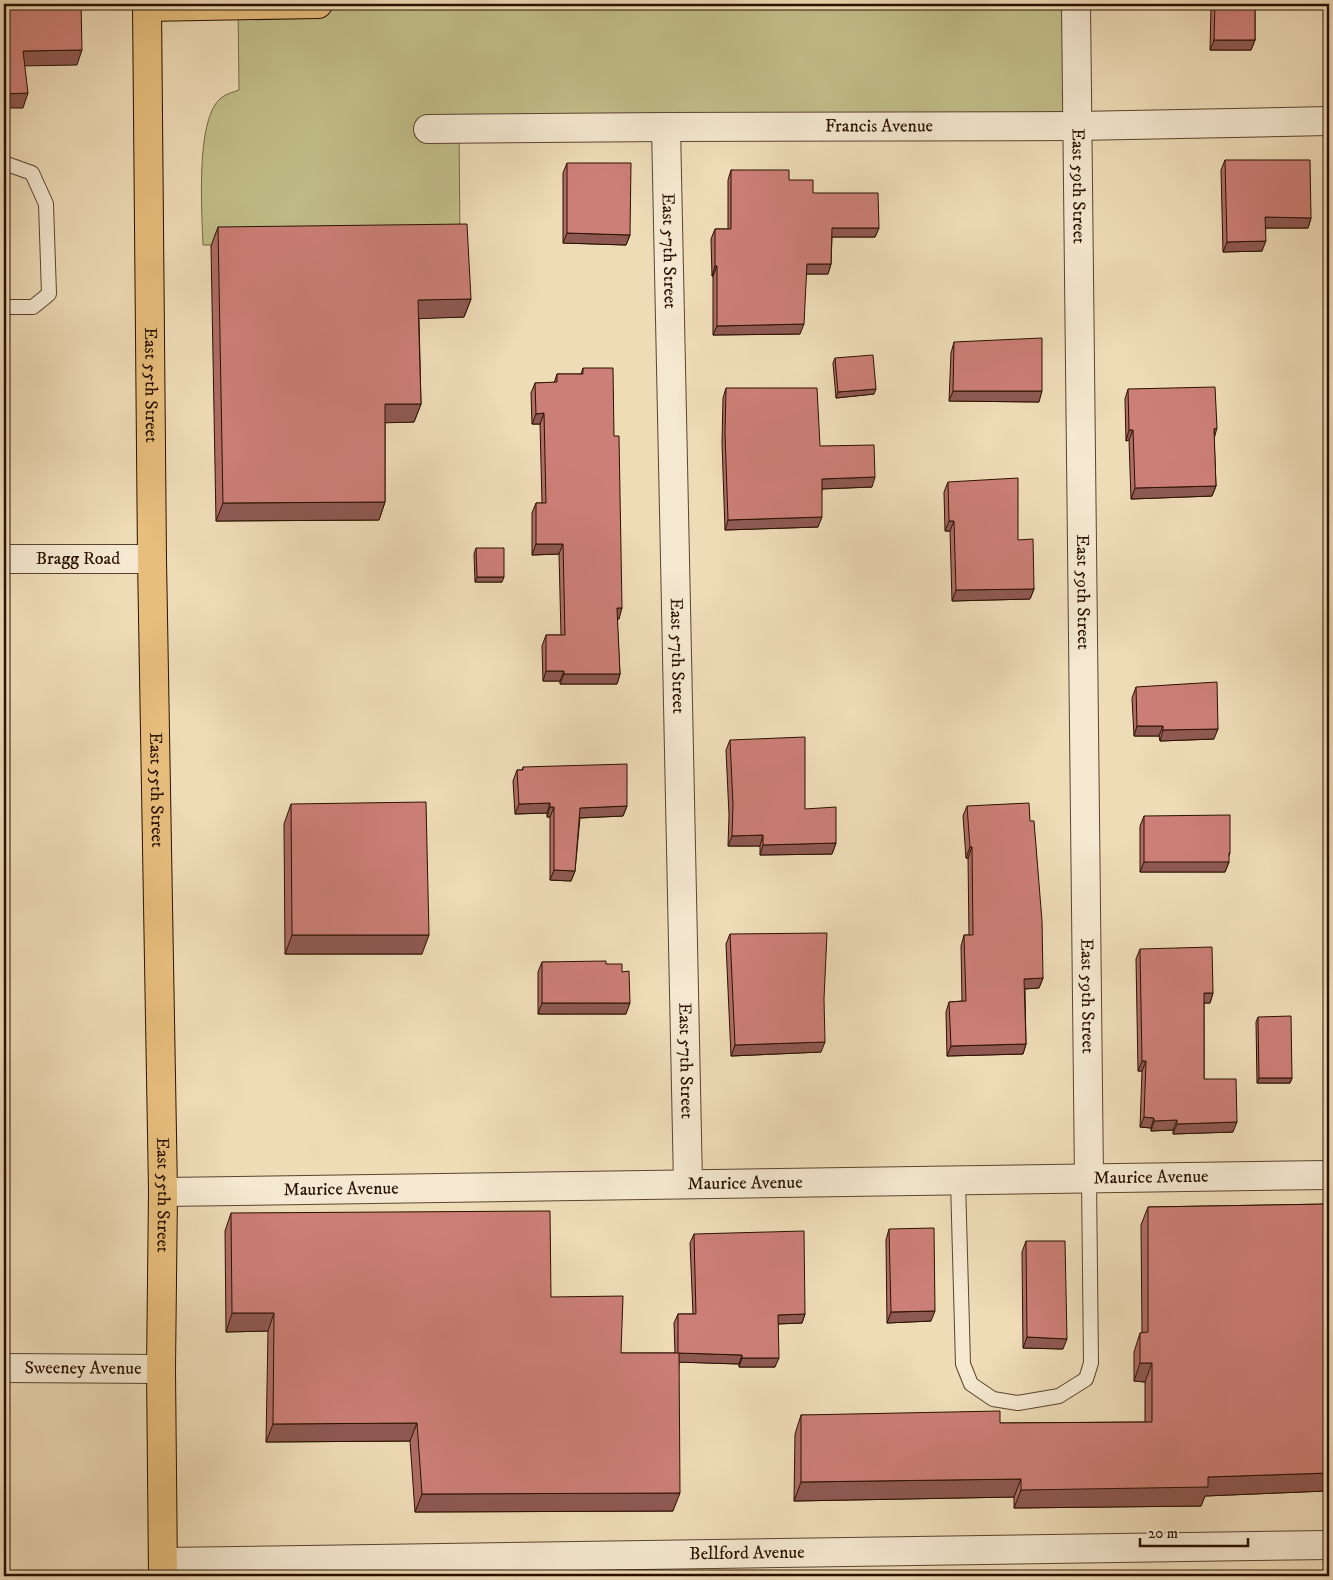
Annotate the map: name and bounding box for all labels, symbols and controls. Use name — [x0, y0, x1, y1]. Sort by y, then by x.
street label: Francis Avenue — [825, 115, 933, 138]
street label: East 59th Street — [1066, 128, 1090, 244]
street label: East 57th Street — [656, 193, 681, 310]
street label: East 55th Street — [139, 327, 162, 443]
street label: East 59th Street — [1071, 534, 1094, 650]
street label: Bragg Road — [36, 548, 120, 570]
street label: East 57th Street — [665, 598, 689, 714]
street label: East 55th Street — [144, 732, 168, 848]
street label: East 59th Street — [1075, 938, 1099, 1054]
street label: East 57th Street — [673, 1003, 698, 1119]
street label: East 55th Street — [151, 1137, 174, 1253]
street label: Maurice Avenue — [1093, 1166, 1209, 1189]
street label: Maurice Avenue — [687, 1172, 803, 1195]
street label: Maurice Avenue — [283, 1178, 399, 1201]
street label: Sweeney Avenue — [24, 1357, 142, 1380]
scale bar — [1140, 1515, 1248, 1547]
text: 20 m — [1148, 1524, 1178, 1543]
street label: Bellford Avenue — [689, 1542, 805, 1565]

